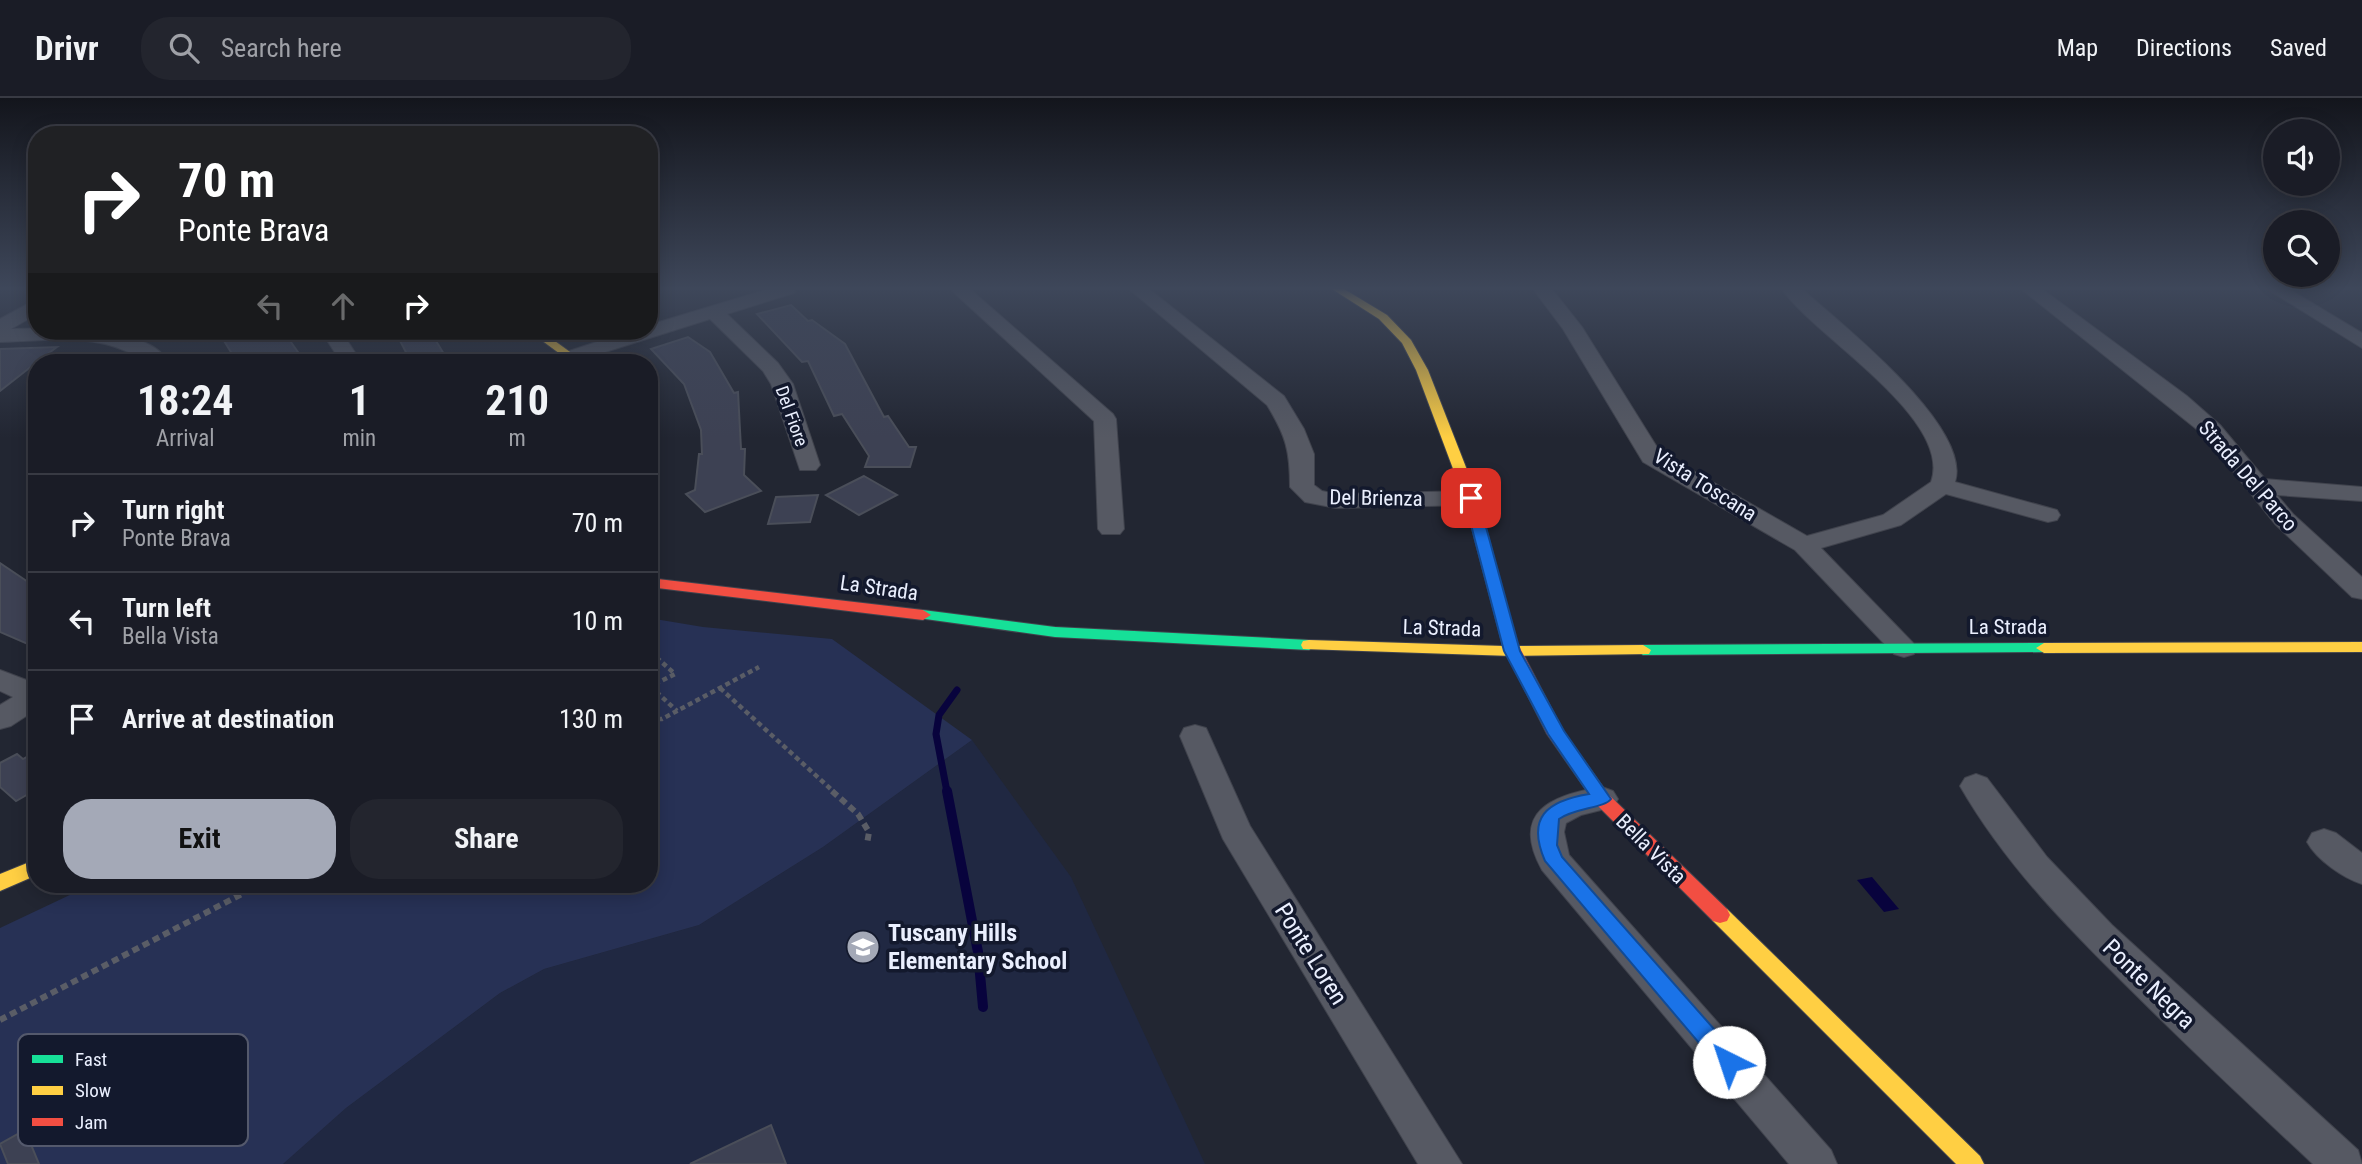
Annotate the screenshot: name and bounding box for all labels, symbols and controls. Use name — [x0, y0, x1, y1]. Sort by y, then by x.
search box — [141, 17, 631, 80]
text: Drivr — [35, 29, 99, 68]
icon: search — [165, 29, 203, 67]
text: Search here — [221, 33, 342, 63]
text: Map — [2057, 34, 2098, 62]
text: Directions — [2136, 34, 2232, 62]
text: Saved — [2270, 34, 2327, 62]
map controls — [2263, 119, 2340, 287]
button: sound — [2263, 119, 2340, 196]
text: 70 m — [178, 152, 275, 209]
icon: right — [63, 154, 154, 245]
button: search — [2263, 210, 2340, 287]
text: Ponte Brava — [178, 211, 329, 249]
icon: left — [251, 287, 289, 325]
icon: ahead — [324, 287, 362, 325]
icon: right — [397, 287, 435, 325]
text: 18:24 — [137, 376, 233, 425]
text: 1 — [349, 376, 370, 425]
text: 210 — [485, 376, 549, 425]
street label: Del Fiore — [771, 383, 813, 449]
street label: Strada Del Parco — [2194, 416, 2302, 536]
text: Arrival — [156, 425, 214, 452]
text: min — [342, 425, 376, 452]
text: m — [508, 425, 526, 452]
street label: Vista Toscana — [1649, 444, 1761, 526]
pin — [1441, 468, 1501, 528]
icon: arrive — [1452, 479, 1490, 517]
street label: Del Brienza — [1329, 485, 1423, 511]
text: Turn right — [122, 495, 224, 525]
icon: right — [63, 504, 101, 542]
text: 70 m — [572, 508, 623, 538]
text: Ponte Brava — [122, 525, 231, 552]
street label: La Strada — [838, 571, 920, 605]
text: Turn left — [122, 593, 211, 623]
icon: left — [63, 602, 101, 640]
text: 10 m — [572, 606, 623, 636]
street label: La Strada — [1402, 615, 1482, 641]
street label: La Strada — [1969, 615, 2047, 639]
text: Bella Vista — [122, 623, 219, 650]
icon: arrive — [63, 700, 101, 738]
text: Arrive at destination — [122, 704, 334, 734]
text: 130 m — [559, 704, 623, 734]
button: Exit — [63, 799, 336, 879]
button: Share — [350, 799, 623, 879]
street label: Bella Vista — [1611, 809, 1691, 889]
street label: Ponte Loren — [1269, 898, 1353, 1010]
place label: Tuscany Hills Elementary School — [888, 919, 1067, 975]
school or university icon: Tuscany Hills Elementary School — [844, 928, 882, 966]
street label: Ponte Negra — [2097, 933, 2201, 1035]
position arrow — [1692, 1025, 1766, 1099]
legend — [18, 1034, 248, 1146]
text: Fast — [75, 1048, 107, 1071]
text: Slow — [75, 1079, 111, 1102]
text: Jam — [75, 1111, 108, 1134]

